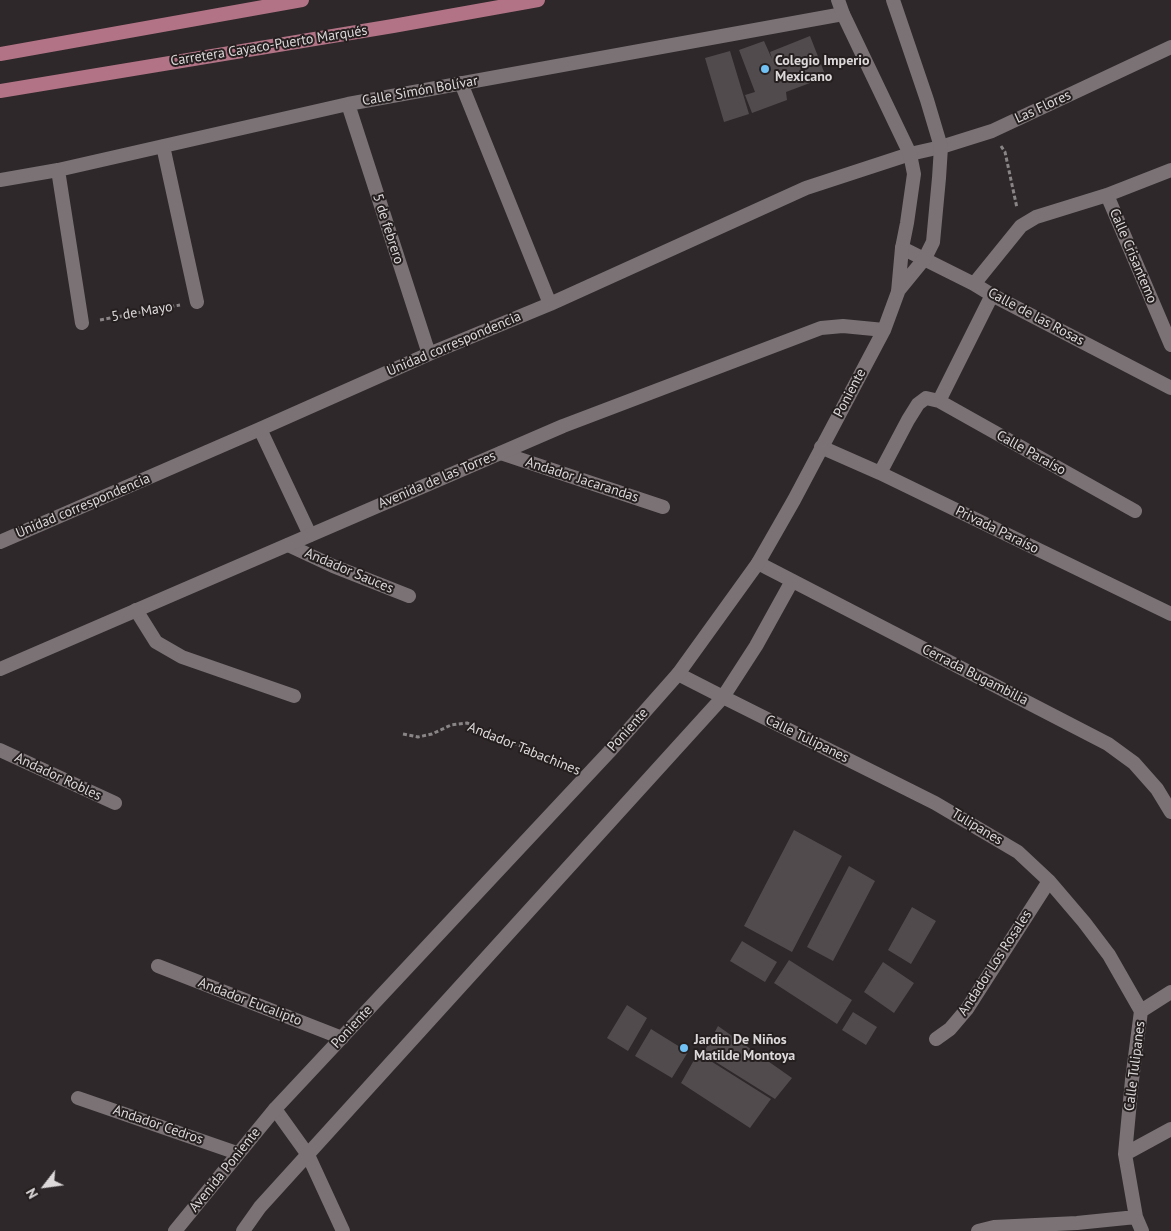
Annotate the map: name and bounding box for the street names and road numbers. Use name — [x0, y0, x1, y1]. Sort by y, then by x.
street label: Carretera Cayaco-Puerto Marqués — [169, 22, 369, 70]
street label: Calle Simón Bolívar — [361, 73, 479, 109]
street label: Las Flores — [1012, 87, 1074, 127]
street label: 5 de febrero — [369, 192, 407, 266]
street label: Calle Crisantemo — [1106, 206, 1160, 306]
street label: Calle de las Rosas — [985, 285, 1087, 349]
street label: 5 de Mayo — [110, 298, 174, 326]
street label: Unidad correspondencia — [384, 308, 524, 380]
street label: Poniente — [830, 366, 870, 420]
street label: Calle Paraíso — [993, 427, 1069, 479]
street label: Avenida de las Torres — [376, 448, 498, 512]
street label: Andador Jacarandas — [523, 454, 641, 506]
street label: Unidad correspondencia — [13, 470, 153, 542]
street label: Privada Paraíso — [952, 503, 1042, 557]
street label: Andador Sauces — [302, 545, 396, 597]
street label: Cerrada Bugambilia — [919, 641, 1031, 709]
street label: Poniente — [604, 705, 652, 755]
street label: Calle Tulipanes — [763, 712, 851, 766]
street label: Andador Tabachines — [465, 719, 583, 779]
street label: Andador Robles — [12, 750, 104, 804]
street label: Tulipanes — [948, 805, 1006, 849]
street label: Andador Los Rosales — [955, 907, 1035, 1019]
street label: Andador Eucalipto — [196, 975, 304, 1029]
street label: Poniente — [328, 1002, 376, 1052]
street label: Calle Tulipanes — [1121, 1020, 1149, 1112]
street label: Andador Cedros — [111, 1102, 205, 1148]
street label: Avenida Poniente — [186, 1124, 264, 1216]

